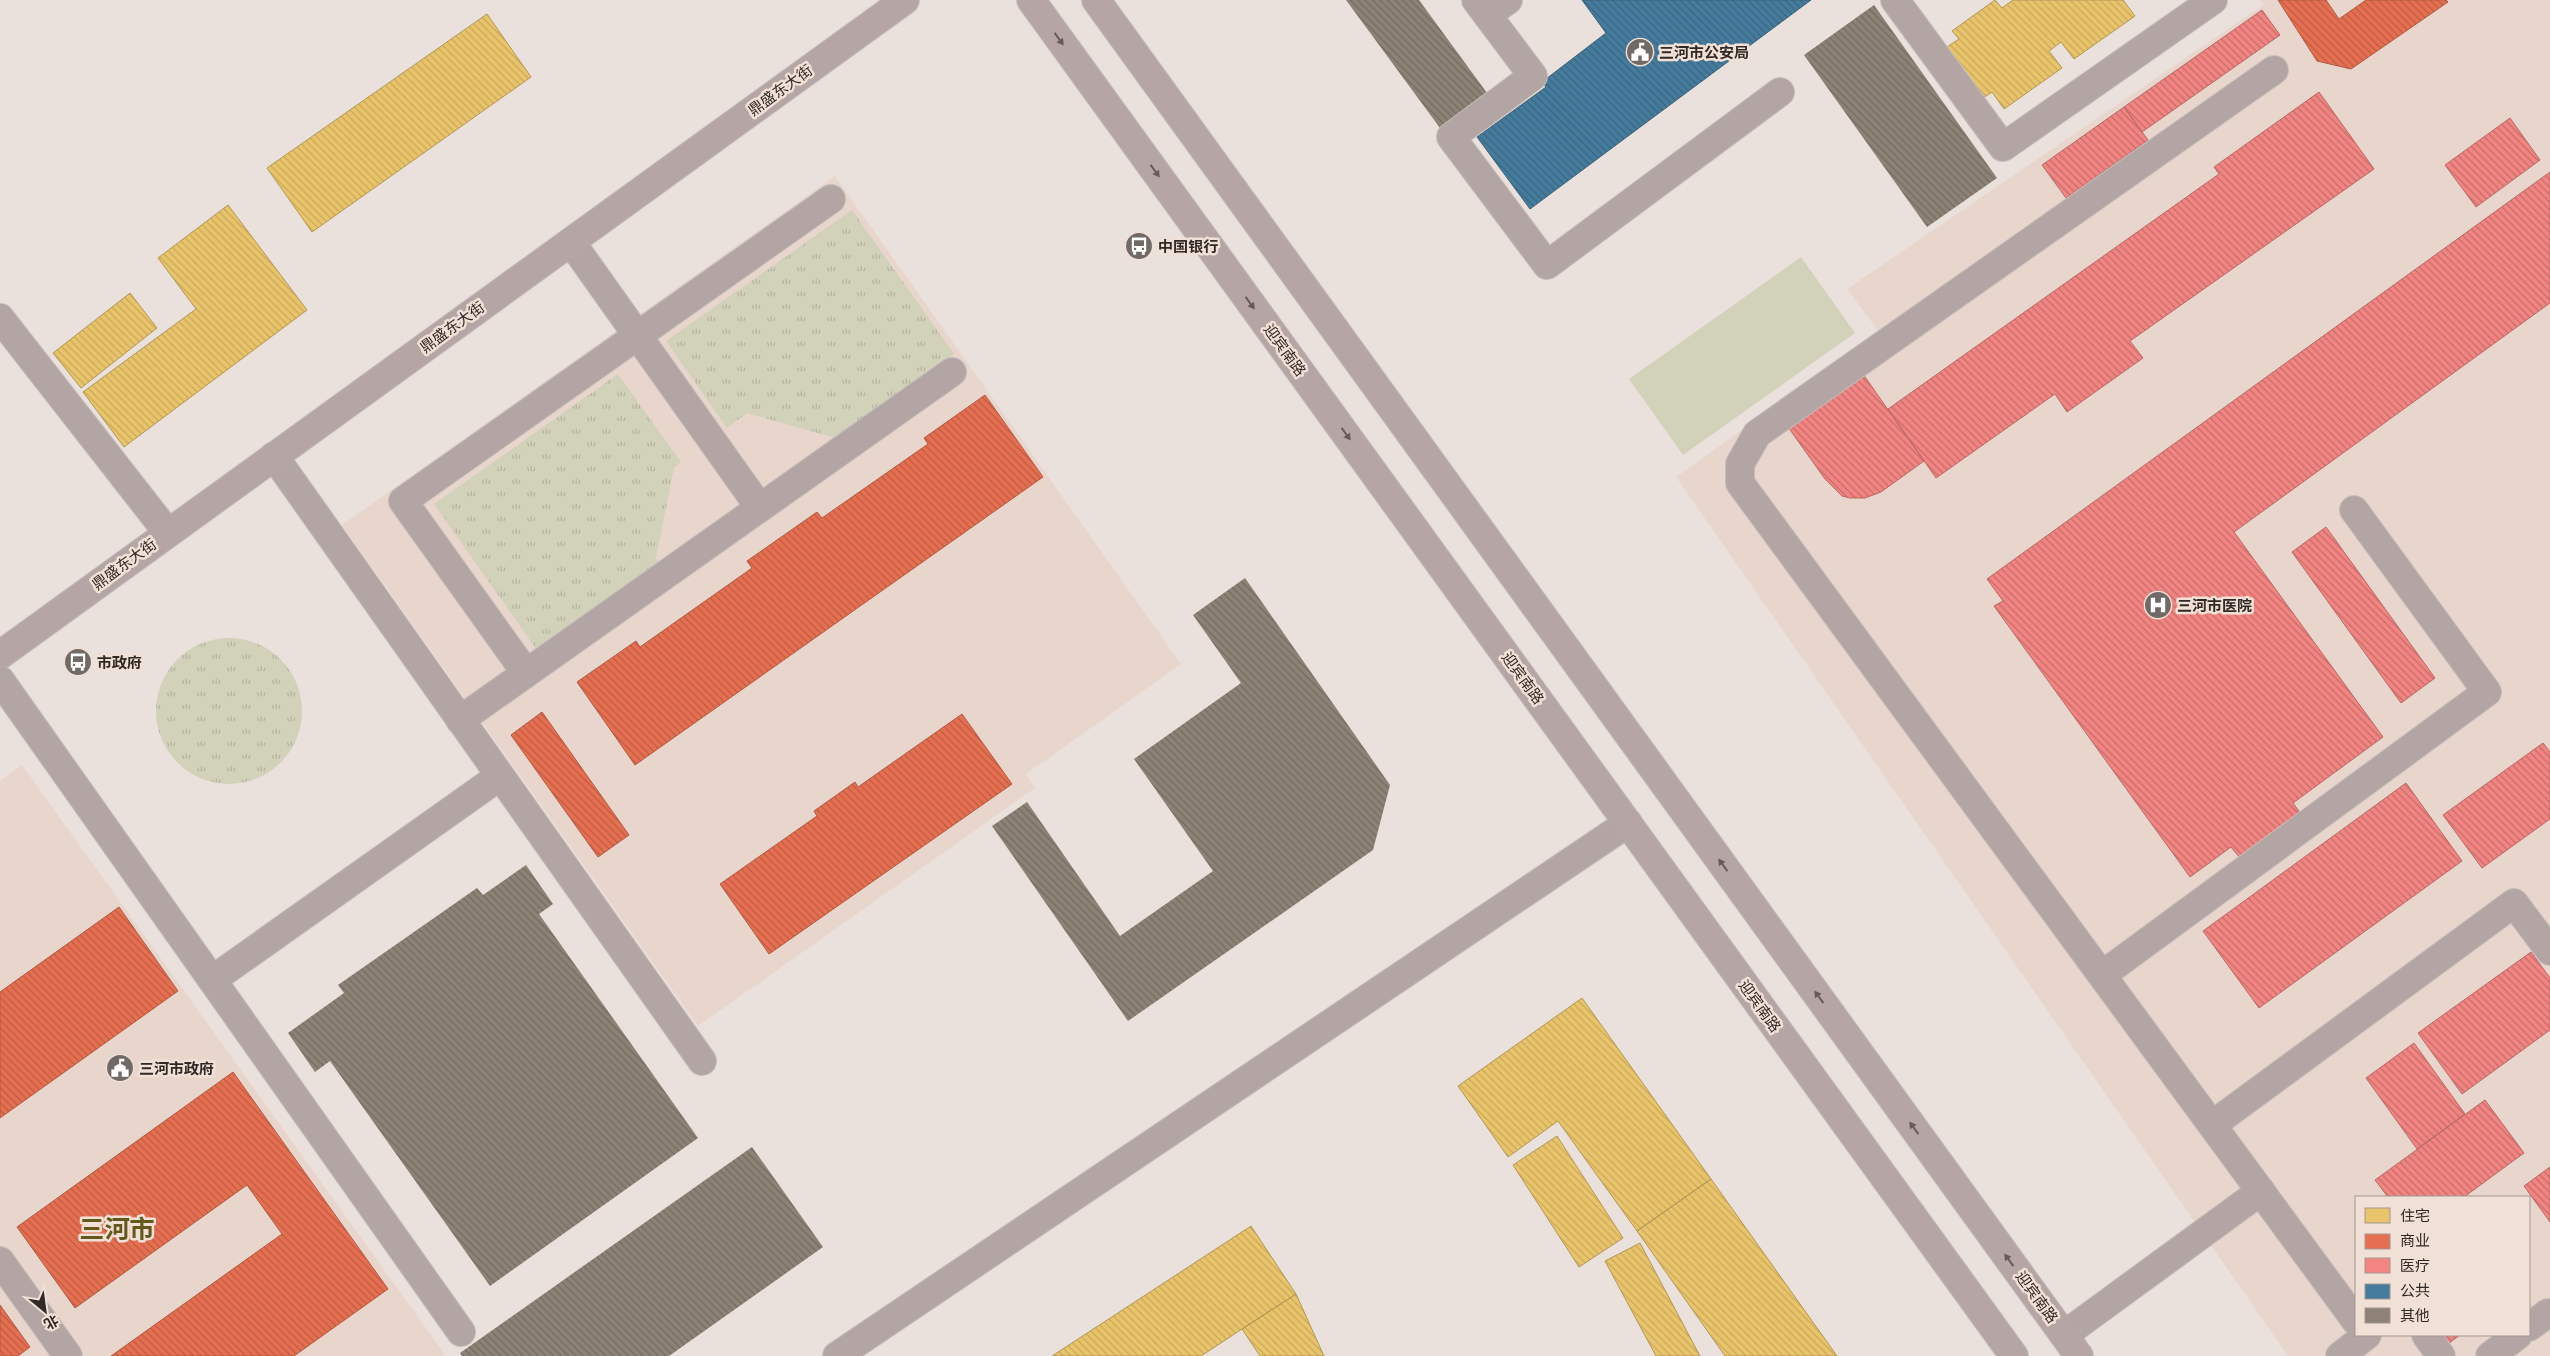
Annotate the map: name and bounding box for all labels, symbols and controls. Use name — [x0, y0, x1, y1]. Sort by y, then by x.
one-way arrow — [1054, 33, 1064, 46]
public building icon: 三河市公安局 — [1625, 37, 1655, 67]
place label: 三河市公安局 — [1659, 42, 1749, 63]
street label: 鼎盛东大街 — [743, 59, 817, 121]
one-way arrow — [1150, 164, 1160, 178]
bus stop icon: 中国银行 — [1124, 231, 1154, 261]
place label: 中国银行 — [1158, 236, 1218, 257]
street label: 鼎盛东大街 — [415, 296, 489, 358]
one-way arrow — [1245, 296, 1255, 309]
street label: 迎宾南路 — [1259, 320, 1311, 380]
one-way arrow — [1341, 427, 1351, 441]
street label: 鼎盛东大街 — [87, 533, 161, 595]
hospital icon: 三河市医院 — [2143, 590, 2173, 620]
place label: 三河市医院 — [2177, 595, 2252, 616]
bus stop icon: 市政府 — [63, 647, 93, 677]
street label: 迎宾南路 — [1497, 648, 1549, 708]
place label: 市政府 — [97, 652, 142, 673]
one-way arrow — [1718, 858, 1728, 872]
street label: 迎宾南路 — [1734, 976, 1786, 1036]
one-way arrow — [1813, 991, 1824, 1004]
public building icon: 三河市政府 — [105, 1053, 135, 1083]
place label: 三河市政府 — [139, 1058, 214, 1079]
one-way arrow — [1909, 1121, 1919, 1135]
legend — [2355, 1196, 2530, 1336]
text: 住宅 — [2400, 1205, 2430, 1226]
district label: 三河市 — [79, 1212, 155, 1246]
text: 商业 — [2400, 1230, 2430, 1251]
one-way arrow — [2004, 1253, 2014, 1267]
text: 医疗 — [2400, 1255, 2430, 1276]
street label: 迎宾南路 — [2011, 1267, 2063, 1327]
text: 公共 — [2400, 1280, 2430, 1301]
north arrow — [20, 1286, 70, 1336]
text: 其他 — [2400, 1305, 2430, 1326]
text: 北 — [41, 1311, 62, 1334]

